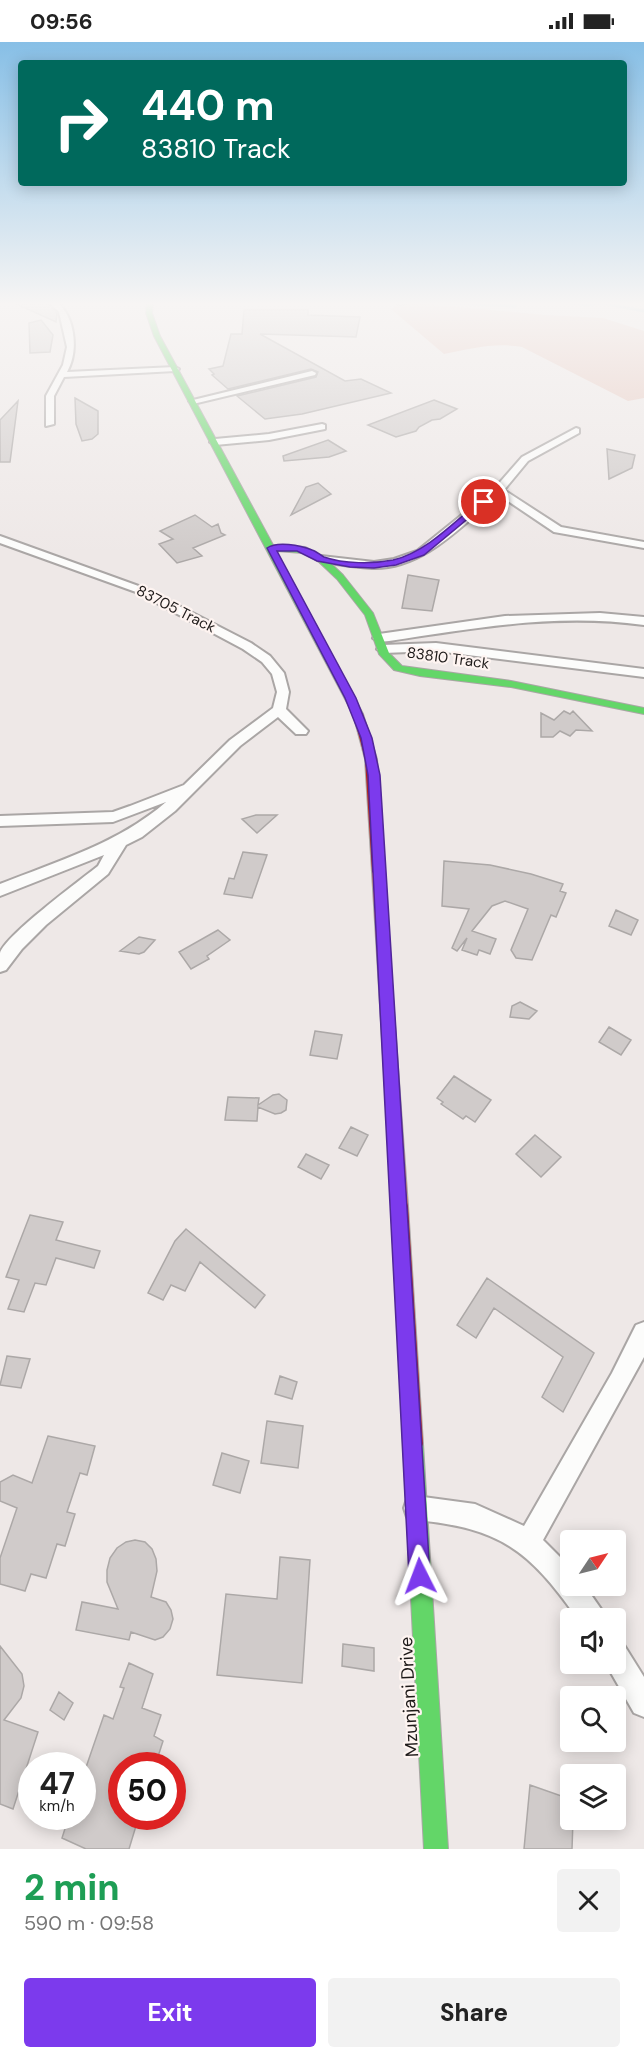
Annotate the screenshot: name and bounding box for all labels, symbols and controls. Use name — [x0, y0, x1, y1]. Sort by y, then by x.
text: 09:56 — [30, 7, 93, 36]
text: 440 m — [141, 78, 275, 133]
icon: right — [42, 84, 120, 162]
text: 83810 Track — [141, 131, 291, 166]
pin — [458, 476, 509, 527]
icon: arrive — [467, 485, 500, 518]
street label: 83705 Track — [133, 580, 219, 638]
street label: 83810 Track — [405, 642, 491, 674]
north arrow — [560, 1530, 626, 1596]
map controls — [560, 1530, 626, 1830]
position arrow — [388, 1544, 452, 1608]
button: sound — [560, 1608, 626, 1674]
street label: Mzunjani Drive — [394, 1636, 424, 1758]
button: search — [560, 1686, 626, 1752]
speed limit sign: 50 — [108, 1752, 186, 1830]
text: 47 — [39, 1764, 75, 1803]
button: layers — [560, 1764, 626, 1830]
text: km/h — [39, 1796, 75, 1816]
text: 2 min — [24, 1864, 120, 1911]
button: close — [557, 1869, 620, 1932]
text: 590 m · 09:58 — [24, 1910, 154, 1936]
button: Exit — [24, 1978, 316, 2047]
button: Share — [328, 1978, 620, 2047]

